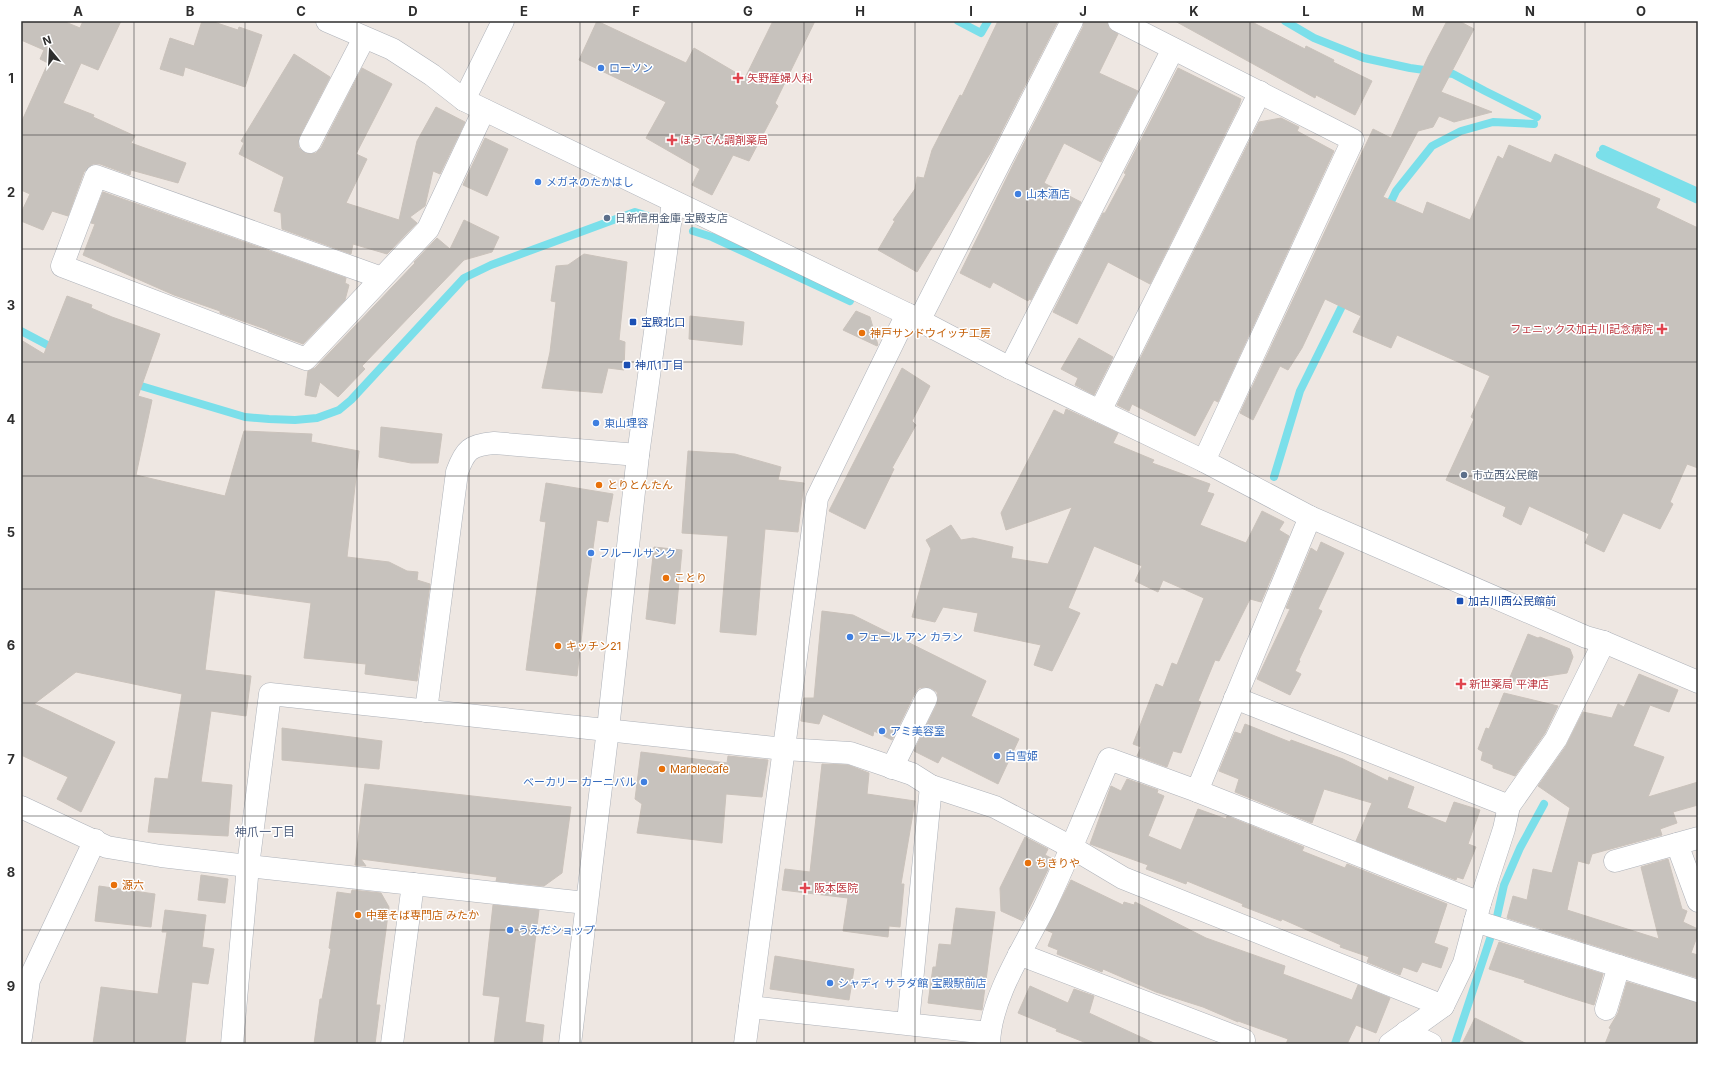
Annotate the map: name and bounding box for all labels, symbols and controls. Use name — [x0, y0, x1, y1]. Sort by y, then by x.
text: A — [73, 3, 83, 19]
text: B — [186, 3, 195, 19]
text: C — [296, 3, 306, 19]
text: D — [408, 3, 418, 19]
text: E — [520, 3, 528, 19]
text: F — [632, 3, 640, 19]
text: G — [743, 3, 753, 19]
text: H — [855, 3, 865, 19]
text: I — [969, 3, 973, 19]
text: J — [1079, 3, 1087, 19]
text: K — [1189, 3, 1199, 19]
text: L — [1302, 3, 1310, 19]
text: M — [1412, 3, 1424, 19]
text: N — [1525, 3, 1535, 19]
text: O — [1636, 3, 1646, 19]
north arrow — [30, 30, 70, 70]
text: N — [41, 33, 53, 48]
place label: ローソン — [609, 61, 653, 75]
marker: ローソン — [596, 63, 606, 73]
text: 1 — [8, 70, 14, 86]
place label: 矢野産婦人科 — [747, 71, 813, 85]
marker: 矢野産婦人科 — [732, 72, 744, 84]
place label: ほうでん調剤薬局 — [680, 133, 768, 147]
marker: ほうでん調剤薬局 — [667, 135, 677, 145]
place label: メガネのたかはし — [546, 175, 634, 189]
marker: メガネのたかはし — [533, 177, 543, 187]
text: 2 — [7, 184, 15, 200]
place label: 山本酒店 — [1026, 187, 1070, 201]
marker: 山本酒店 — [1013, 189, 1023, 199]
place label: 日新信用金庫 宝殿支店 — [615, 211, 728, 225]
marker: 日新信用金庫 宝殿支店 — [602, 213, 612, 223]
text: 3 — [7, 297, 15, 313]
place label: 宝殿北口 — [641, 315, 685, 329]
marker: 宝殿北口 — [628, 317, 638, 327]
place label: フェニックス加古川記念病院 — [1510, 322, 1653, 336]
marker: フェニックス加古川記念病院 — [1656, 323, 1668, 335]
place label: 神戸サンドウイッチ工房 — [870, 326, 991, 340]
marker: 神戸サンドウイッチ工房 — [857, 328, 867, 338]
place label: 神爪1丁目 — [635, 358, 683, 372]
marker: 神爪1丁目 — [622, 360, 632, 370]
text: 4 — [7, 411, 16, 427]
place label: 東山理容 — [604, 416, 648, 430]
marker: 東山理容 — [591, 418, 601, 428]
place label: 市立西公民館 — [1472, 468, 1538, 482]
marker: 市立西公民館 — [1459, 470, 1469, 480]
place label: とりとんたん — [607, 478, 673, 492]
marker: とりとんたん — [594, 480, 604, 490]
text: 5 — [7, 524, 15, 540]
place label: フルールサンク — [599, 546, 676, 560]
marker: フルールサンク — [586, 548, 596, 558]
place label: ことり — [674, 571, 707, 585]
marker: ことり — [661, 573, 671, 583]
place label: 加古川西公民館前 — [1468, 594, 1556, 608]
marker: 加古川西公民館前 — [1455, 596, 1465, 606]
place label: フェール アン カラン — [858, 630, 963, 644]
marker: フェール アン カラン — [845, 632, 855, 642]
text: 6 — [7, 637, 15, 653]
place label: キッチン21 — [566, 639, 621, 653]
marker: キッチン21 — [553, 641, 563, 651]
place label: 新世薬局 平津店 — [1469, 677, 1549, 691]
marker: 新世薬局 平津店 — [1456, 679, 1466, 689]
place label: アミ美容室 — [890, 724, 945, 738]
marker: アミ美容室 — [877, 726, 887, 736]
place label: 白雪姫 — [1005, 749, 1038, 763]
text: 7 — [7, 751, 15, 767]
marker: 白雪姫 — [992, 751, 1002, 761]
place label: Marblecafe — [670, 762, 729, 776]
marker: Marblecafe — [657, 764, 667, 774]
place label: ベーカリー カーニバル — [523, 775, 636, 789]
marker: ベーカリー カーニバル — [639, 777, 649, 787]
district label: 神爪一丁目 — [235, 824, 295, 839]
place label: ちきりや — [1036, 856, 1080, 870]
marker: ちきりや — [1023, 858, 1033, 868]
text: 8 — [7, 864, 15, 880]
place label: 源六 — [122, 878, 144, 892]
marker: 源六 — [109, 880, 119, 890]
place label: 阪本医院 — [814, 881, 858, 895]
marker: 阪本医院 — [799, 882, 811, 894]
place label: 中華そば専門店 みたか — [366, 908, 479, 922]
marker: 中華そば専門店 みたか — [353, 910, 363, 920]
place label: うえだショップ — [518, 923, 595, 937]
marker: うえだショップ — [505, 925, 515, 935]
place label: シャディ サラダ館 宝殿駅前店 — [838, 976, 986, 990]
text: 9 — [7, 978, 15, 994]
marker: シャディ サラダ館 宝殿駅前店 — [825, 978, 835, 988]

